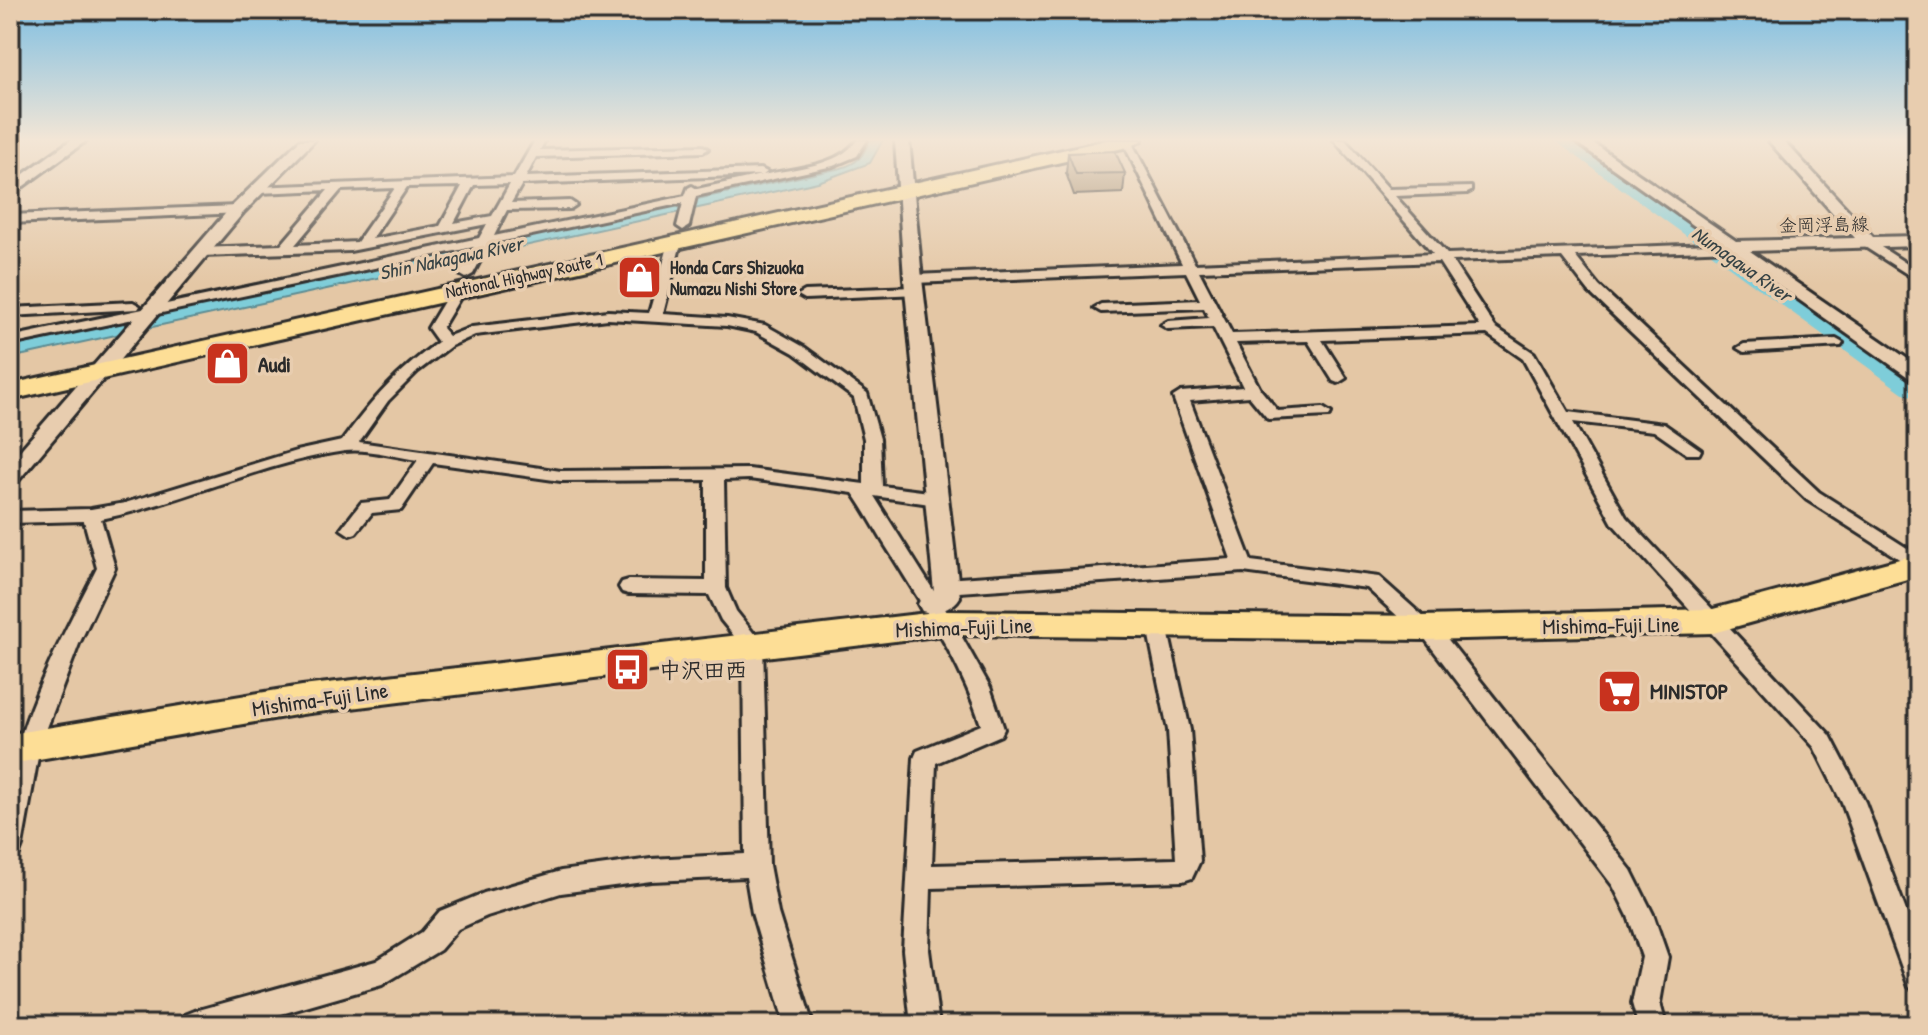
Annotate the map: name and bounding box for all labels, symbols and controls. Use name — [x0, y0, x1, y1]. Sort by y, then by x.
street label: 金岡浮島線 — [1779, 211, 1869, 238]
water label: Numagawa River — [1687, 219, 1799, 310]
water label: Shin Nakagawa River — [377, 229, 528, 287]
street label: National Highway Route 1 — [443, 247, 605, 304]
shop icon: Honda Cars Shizuoka Numazu Nishi Store — [615, 254, 663, 302]
place label: Honda Cars Shizuoka Numazu Nishi Store — [670, 255, 804, 301]
shop icon: Audi — [203, 340, 251, 388]
place label: Audi — [258, 349, 291, 379]
street label: Mishima-Fuji Line — [1542, 609, 1680, 641]
street label: Mishima-Fuji Line — [895, 610, 1033, 644]
bus stop icon: 中沢田西 — [604, 646, 652, 694]
place label: 中沢田西 — [659, 655, 747, 685]
supermarket icon: MINISTOP — [1595, 667, 1643, 715]
street label: Mishima-Fuji Line — [250, 675, 390, 723]
place label: MINISTOP — [1650, 676, 1728, 706]

